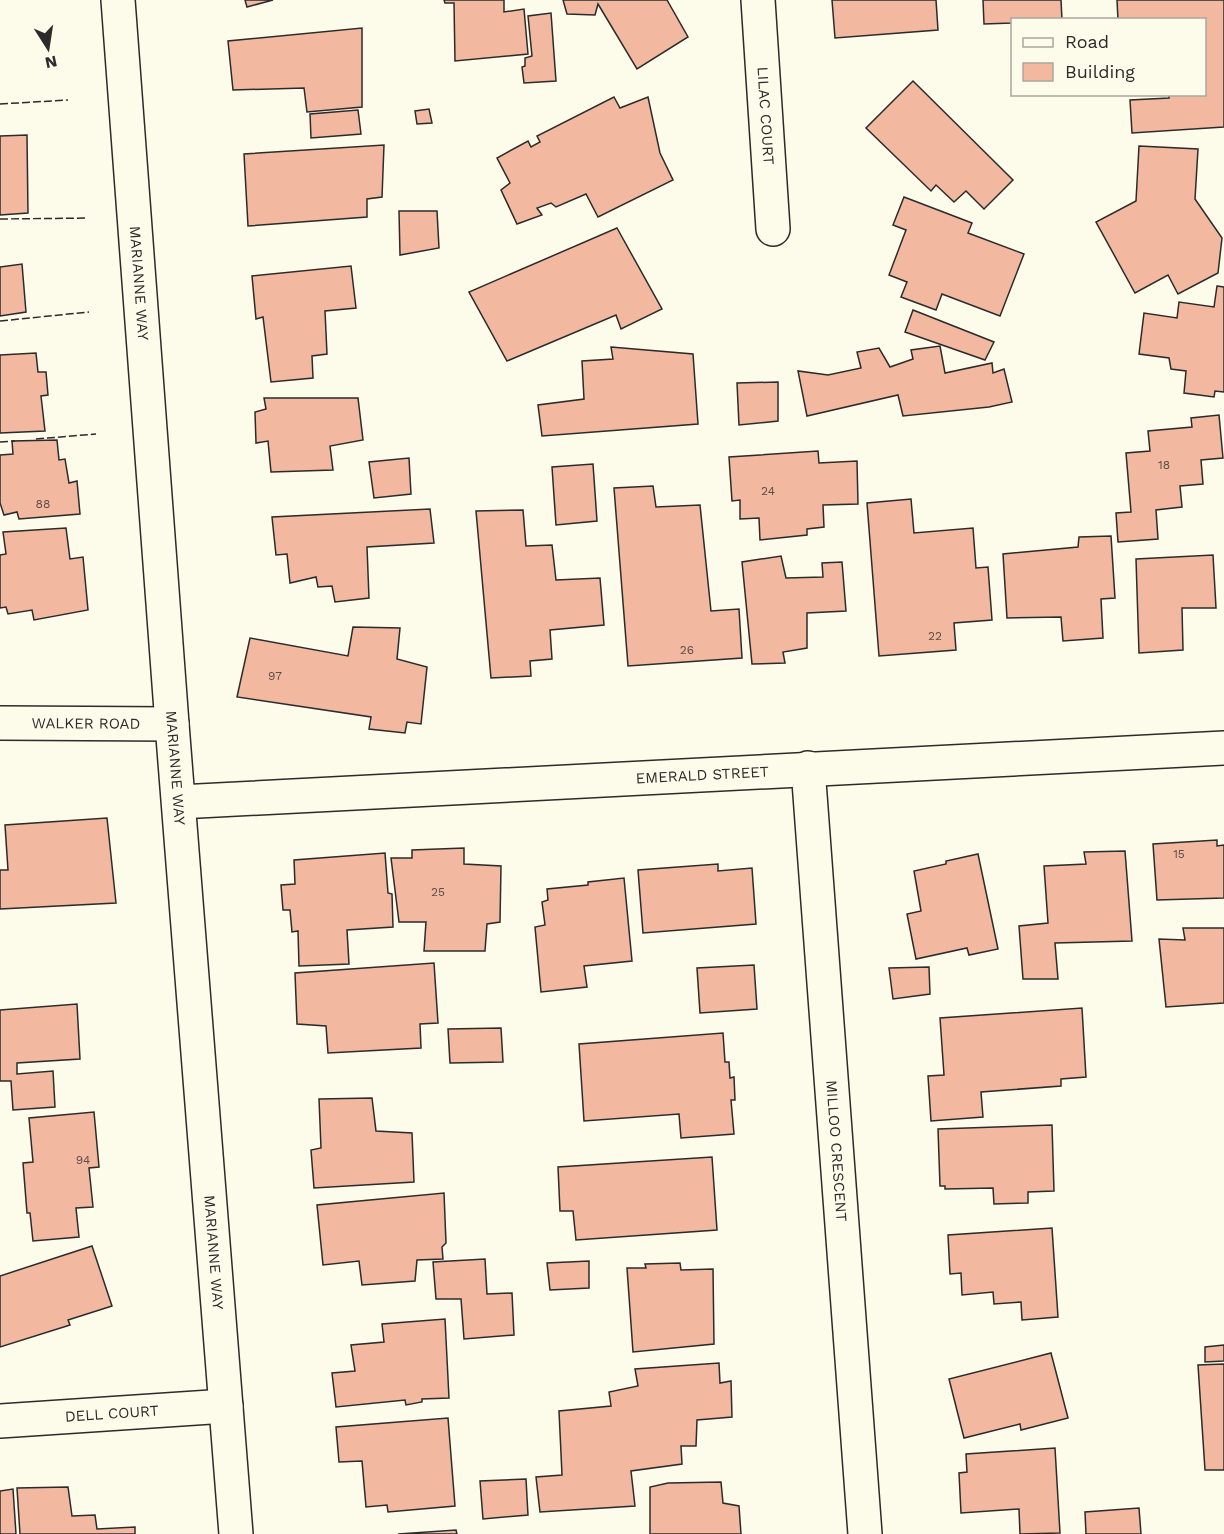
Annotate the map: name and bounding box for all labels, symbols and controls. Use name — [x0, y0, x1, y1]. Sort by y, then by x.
north arrow — [18, 18, 78, 78]
legend — [1011, 18, 1206, 96]
text: Road — [1065, 31, 1109, 52]
text: N — [43, 52, 59, 73]
text: Building — [1065, 61, 1135, 82]
street label: LILAC COURT — [753, 66, 778, 165]
street label: MARIANNE WAY — [126, 225, 152, 342]
house number: 18 — [1158, 458, 1170, 472]
house number: 24 — [761, 484, 775, 498]
house number: 88 — [36, 497, 50, 511]
house number: 22 — [928, 629, 942, 643]
house number: 26 — [680, 643, 694, 657]
house number: 97 — [268, 669, 282, 683]
street label: MARIANNE WAY — [162, 710, 189, 826]
street label: WALKER ROAD — [32, 714, 140, 733]
street label: EMERALD STREET — [635, 763, 769, 787]
house number: 15 — [1173, 847, 1185, 861]
house number: 25 — [431, 885, 445, 899]
street label: MILLOO CRESCENT — [822, 1080, 851, 1222]
house number: 94 — [76, 1153, 90, 1167]
street label: MARIANNE WAY — [200, 1194, 227, 1311]
street label: DELL COURT — [64, 1401, 159, 1426]

